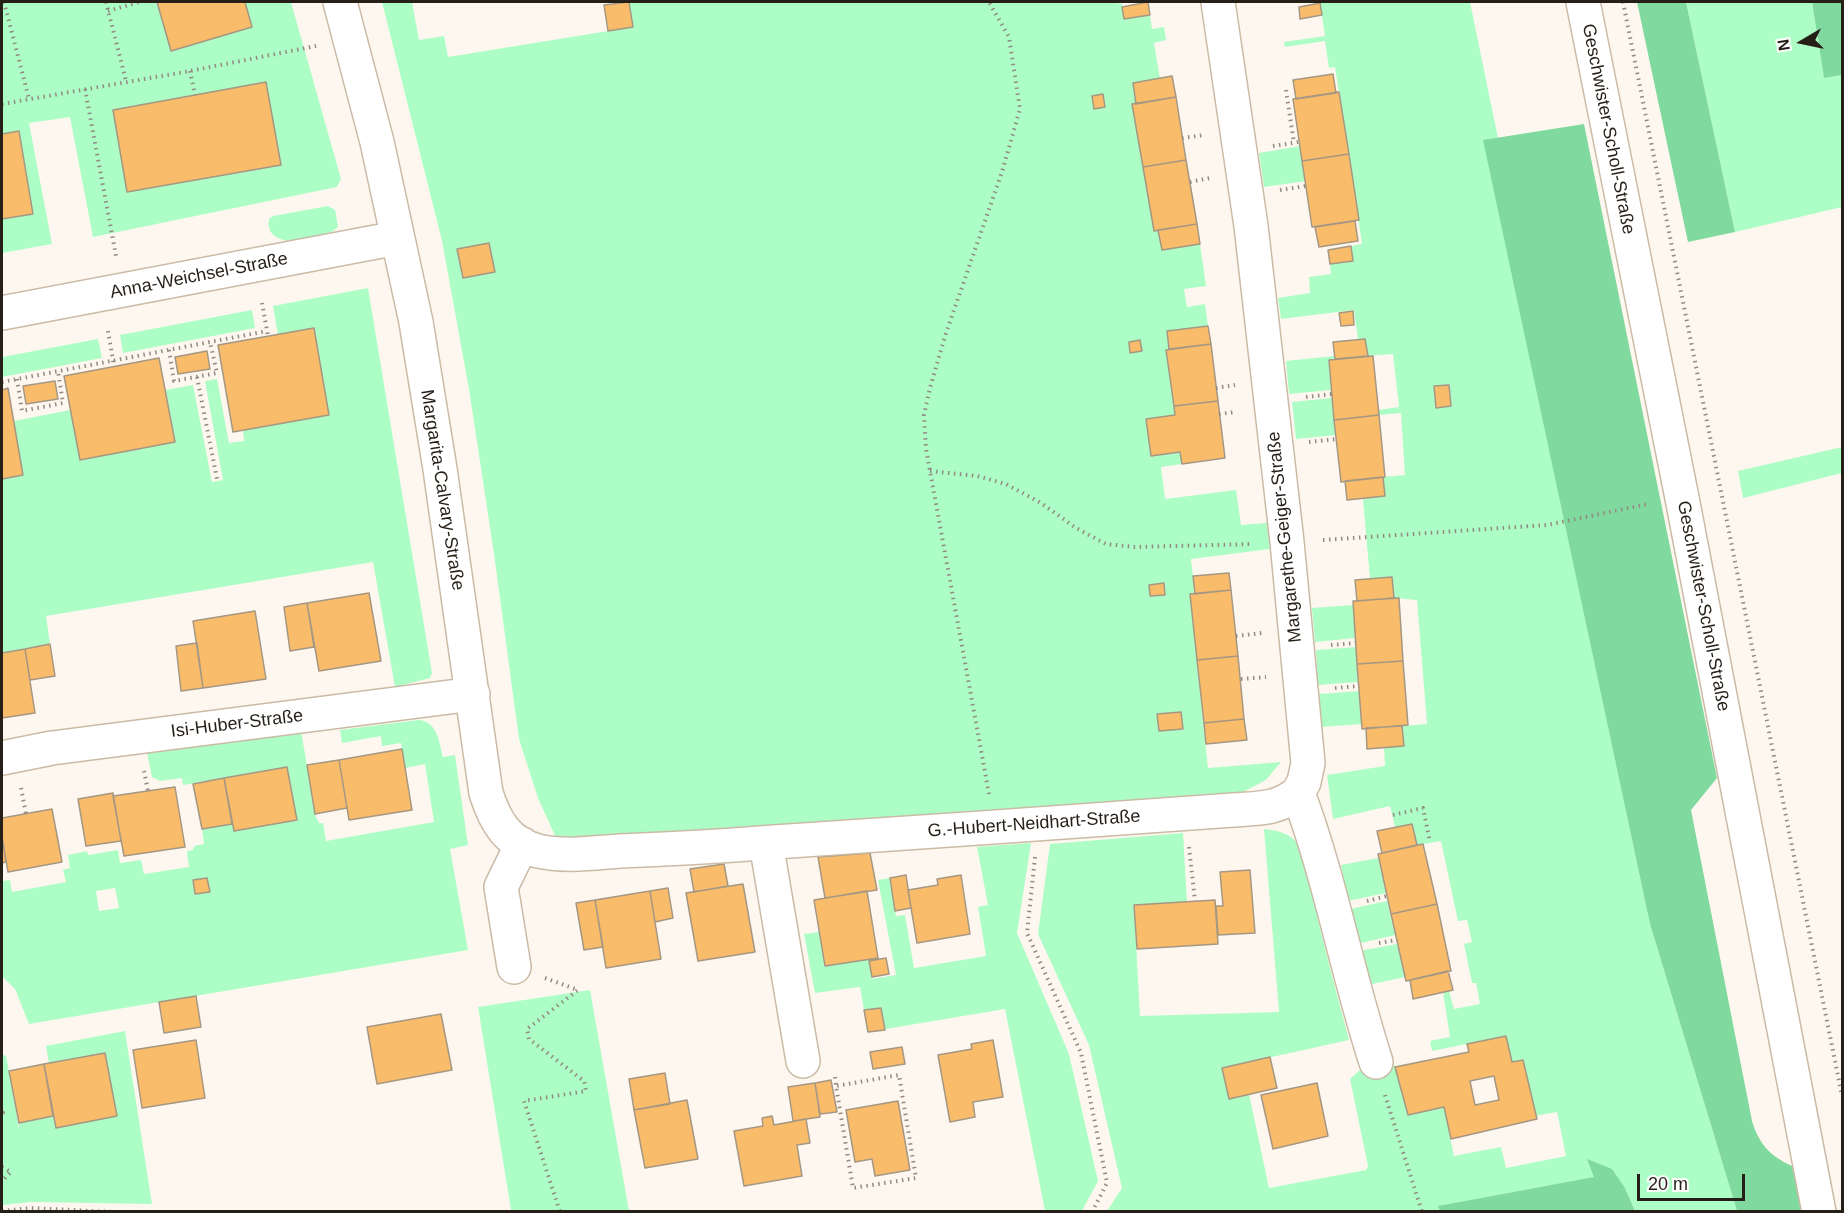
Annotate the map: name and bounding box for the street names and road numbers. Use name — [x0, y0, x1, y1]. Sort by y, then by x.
street label: Geschwister-Scholl-Straße — [1577, 22, 1639, 236]
street label: Anna-Weichsel-Straße — [108, 248, 290, 304]
street label: Margarita-Calvary-Straße — [415, 388, 469, 592]
street label: Margarethe-Geiger-Straße — [1263, 430, 1307, 644]
street label: Geschwister-Scholl-Straße — [1672, 499, 1734, 713]
street label: Isi-Huber-Straße — [170, 705, 304, 743]
street label: G.-Hubert-Neidhart-Straße — [927, 806, 1141, 842]

